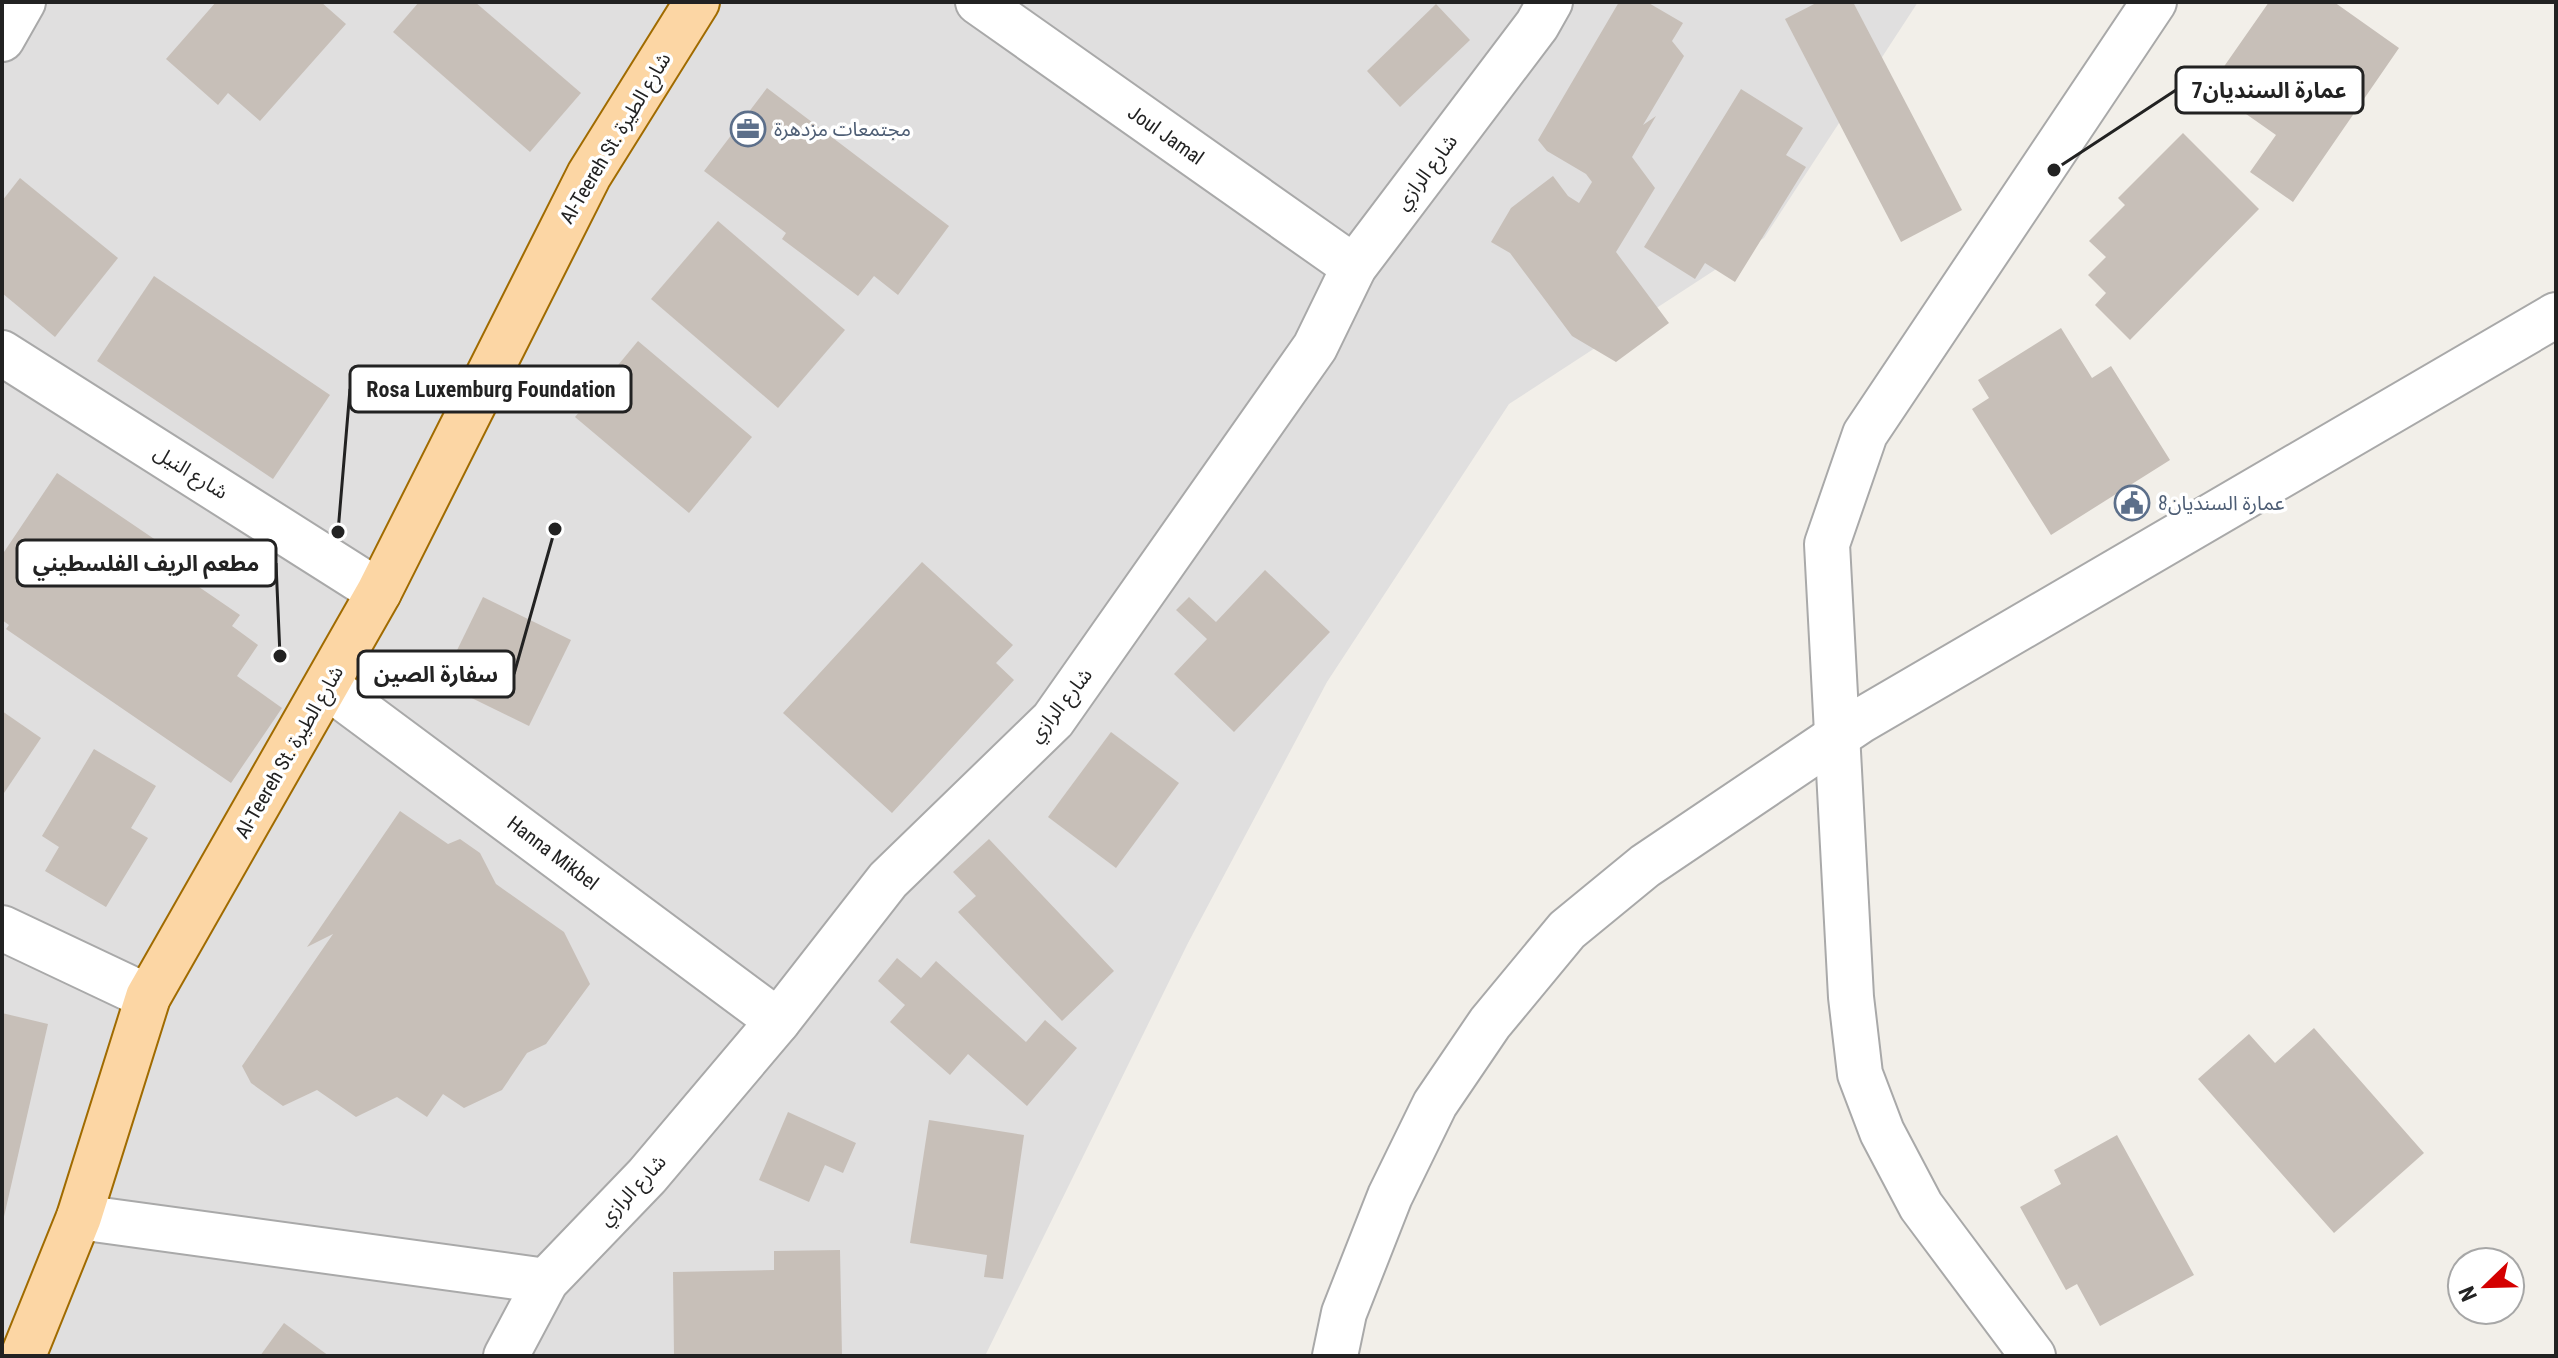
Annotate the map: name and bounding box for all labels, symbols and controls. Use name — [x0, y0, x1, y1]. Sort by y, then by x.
street label: Al-Teereh St. شارع الطيرة — [554, 48, 678, 229]
callout: عمارة السنديان7 — [2176, 67, 2363, 113]
text: عمارة السنديان7 — [2192, 78, 2346, 104]
street label: Joul Jamal — [1123, 100, 1209, 170]
office icon: مجتمعات مزدهرة — [729, 110, 767, 148]
place label: مجتمعات مزدهرة — [774, 117, 911, 141]
street label: شارع الرازي — [1390, 130, 1465, 217]
callout: Rosa Luxemburg Foundation — [350, 366, 631, 412]
text: Rosa Luxemburg Foundation — [366, 377, 616, 402]
street label: شارع النيل — [148, 440, 232, 507]
public building icon: عمارة السنديان8 — [2113, 484, 2151, 522]
place label: عمارة السنديان8 — [2158, 491, 2285, 515]
callout: مطعم الريف الفلسطيني — [17, 540, 276, 586]
text: مطعم الريف الفلسطيني — [33, 551, 259, 581]
callout: سفارة الصين — [358, 651, 514, 697]
street label: Al-Teereh St. شارع الطيرة — [230, 661, 351, 844]
text: سفارة الصين — [374, 662, 498, 688]
street label: شارع الرازي — [1023, 663, 1100, 749]
street label: Hanna Mikbel — [503, 811, 603, 895]
street label: شارع الرازي — [593, 1150, 674, 1233]
north arrow — [2446, 1246, 2526, 1326]
text: N — [2454, 1283, 2482, 1305]

